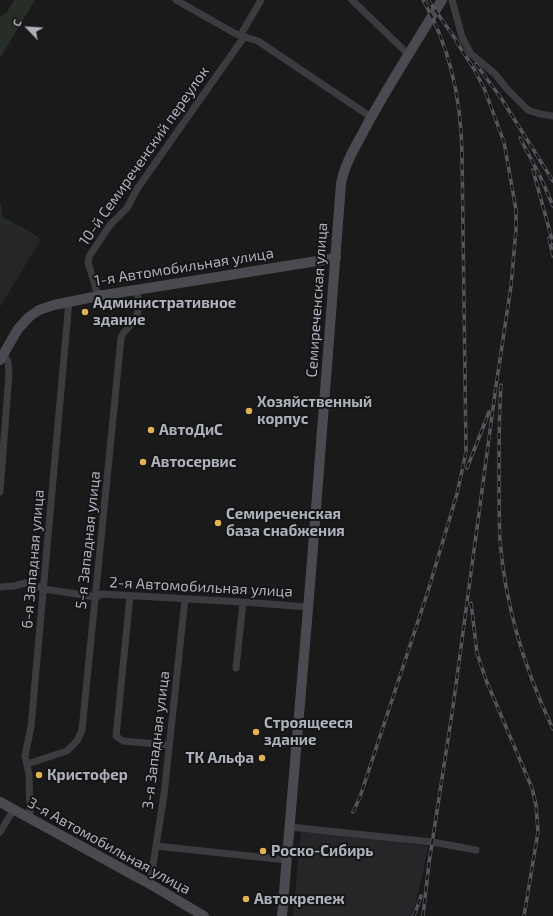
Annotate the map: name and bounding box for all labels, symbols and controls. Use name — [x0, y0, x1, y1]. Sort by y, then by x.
north arrow — [8, 8, 48, 48]
text: С — [9, 17, 24, 28]
street label: 10-й Семиреченский переулок — [75, 63, 213, 249]
street label: Семиреченская улица — [303, 222, 331, 378]
street label: 1-я Автомобильная улица — [93, 244, 275, 290]
place label: Административное здание — [93, 294, 236, 329]
marker: Административное здание — [80, 307, 90, 317]
place label: Хозяйственный корпус — [257, 393, 372, 428]
marker: Хозяйственный корпус — [244, 406, 254, 416]
place label: АвтоДиС — [159, 421, 223, 439]
marker: АвтоДиС — [146, 425, 156, 435]
place label: Автосервис — [151, 453, 236, 471]
marker: Автосервис — [138, 457, 148, 467]
street label: 5-я Западная улица — [72, 470, 104, 610]
street label: 6-я Западная улица — [18, 489, 48, 629]
place label: Семиреченская база снабжения — [226, 505, 345, 540]
marker: Семиреченская база снабжения — [213, 518, 223, 528]
street label: 2-я Автомобильная улица — [109, 573, 293, 601]
street label: 3-я Западная улица — [139, 670, 173, 810]
place label: Строящееся здание — [264, 714, 353, 749]
marker: Строящееся здание — [251, 727, 261, 737]
place label: ТК Альфа — [185, 749, 254, 767]
marker: ТК Альфа — [257, 753, 267, 763]
place label: Кристофер — [47, 766, 128, 784]
marker: Кристофер — [34, 770, 44, 780]
street label: 3-я Автомобильная улица — [24, 794, 194, 898]
place label: Роско-Сибирь — [271, 842, 373, 860]
marker: Роско-Сибирь — [258, 846, 268, 856]
place label: Автокрепеж — [254, 890, 345, 908]
marker: Автокрепеж — [241, 894, 251, 904]

